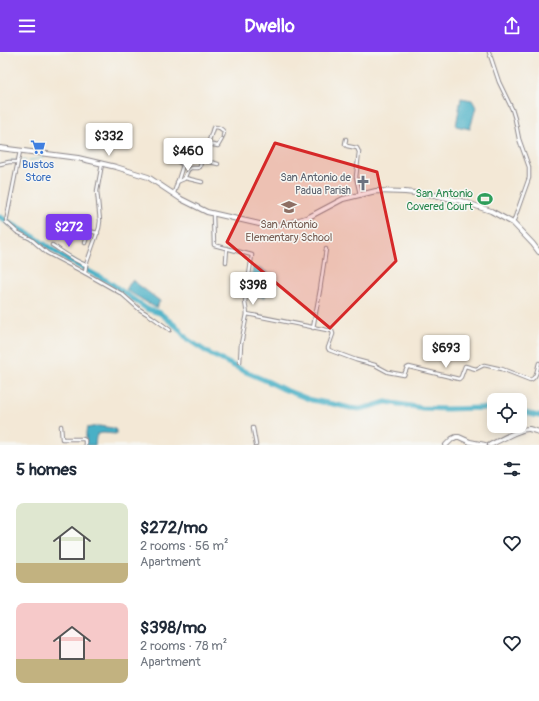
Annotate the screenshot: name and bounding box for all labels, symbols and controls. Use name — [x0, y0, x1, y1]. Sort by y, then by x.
icon: menu — [16, 15, 38, 37]
text: Dwello — [244, 15, 295, 38]
icon: share — [501, 15, 523, 37]
pin: $332 — [85, 123, 133, 157]
text: $332 — [95, 128, 123, 144]
supermarket icon: Bustos Store — [29, 138, 47, 156]
pin: $460 — [164, 138, 212, 172]
text: $460 — [172, 143, 204, 159]
place label: Bustos Store — [22, 158, 54, 184]
place label: San Antonio de Padua Parish — [280, 171, 352, 197]
church icon: San Antonio de Padua Parish — [354, 174, 372, 192]
place label: San Antonio Covered Court — [406, 187, 474, 213]
sports icon: San Antonio Covered Court — [476, 190, 494, 208]
school or university icon: San Antonio Elementary School — [280, 198, 298, 216]
pin: $272 — [45, 214, 93, 248]
place label: San Antonio Elementary School — [246, 218, 332, 244]
text: $272 — [55, 219, 83, 235]
pin: $398 — [229, 272, 277, 306]
text: $398 — [239, 277, 267, 293]
pin: $693 — [422, 335, 470, 369]
text: $693 — [432, 340, 460, 356]
map controls — [487, 393, 527, 433]
button: locate — [487, 393, 527, 433]
icon: filters — [501, 458, 523, 480]
text: 5 homes — [16, 459, 77, 480]
text: $272/mo — [140, 517, 208, 538]
icon: home — [48, 519, 96, 567]
icon: heart — [501, 532, 523, 554]
text: 2 rooms · 56 m² — [140, 538, 228, 554]
text: Apartment — [140, 554, 201, 570]
text: $398/mo — [140, 617, 206, 638]
icon: home — [48, 619, 96, 667]
icon: heart — [501, 632, 523, 654]
text: 2 rooms · 78 m² — [140, 638, 227, 654]
text: Apartment — [140, 654, 201, 670]

